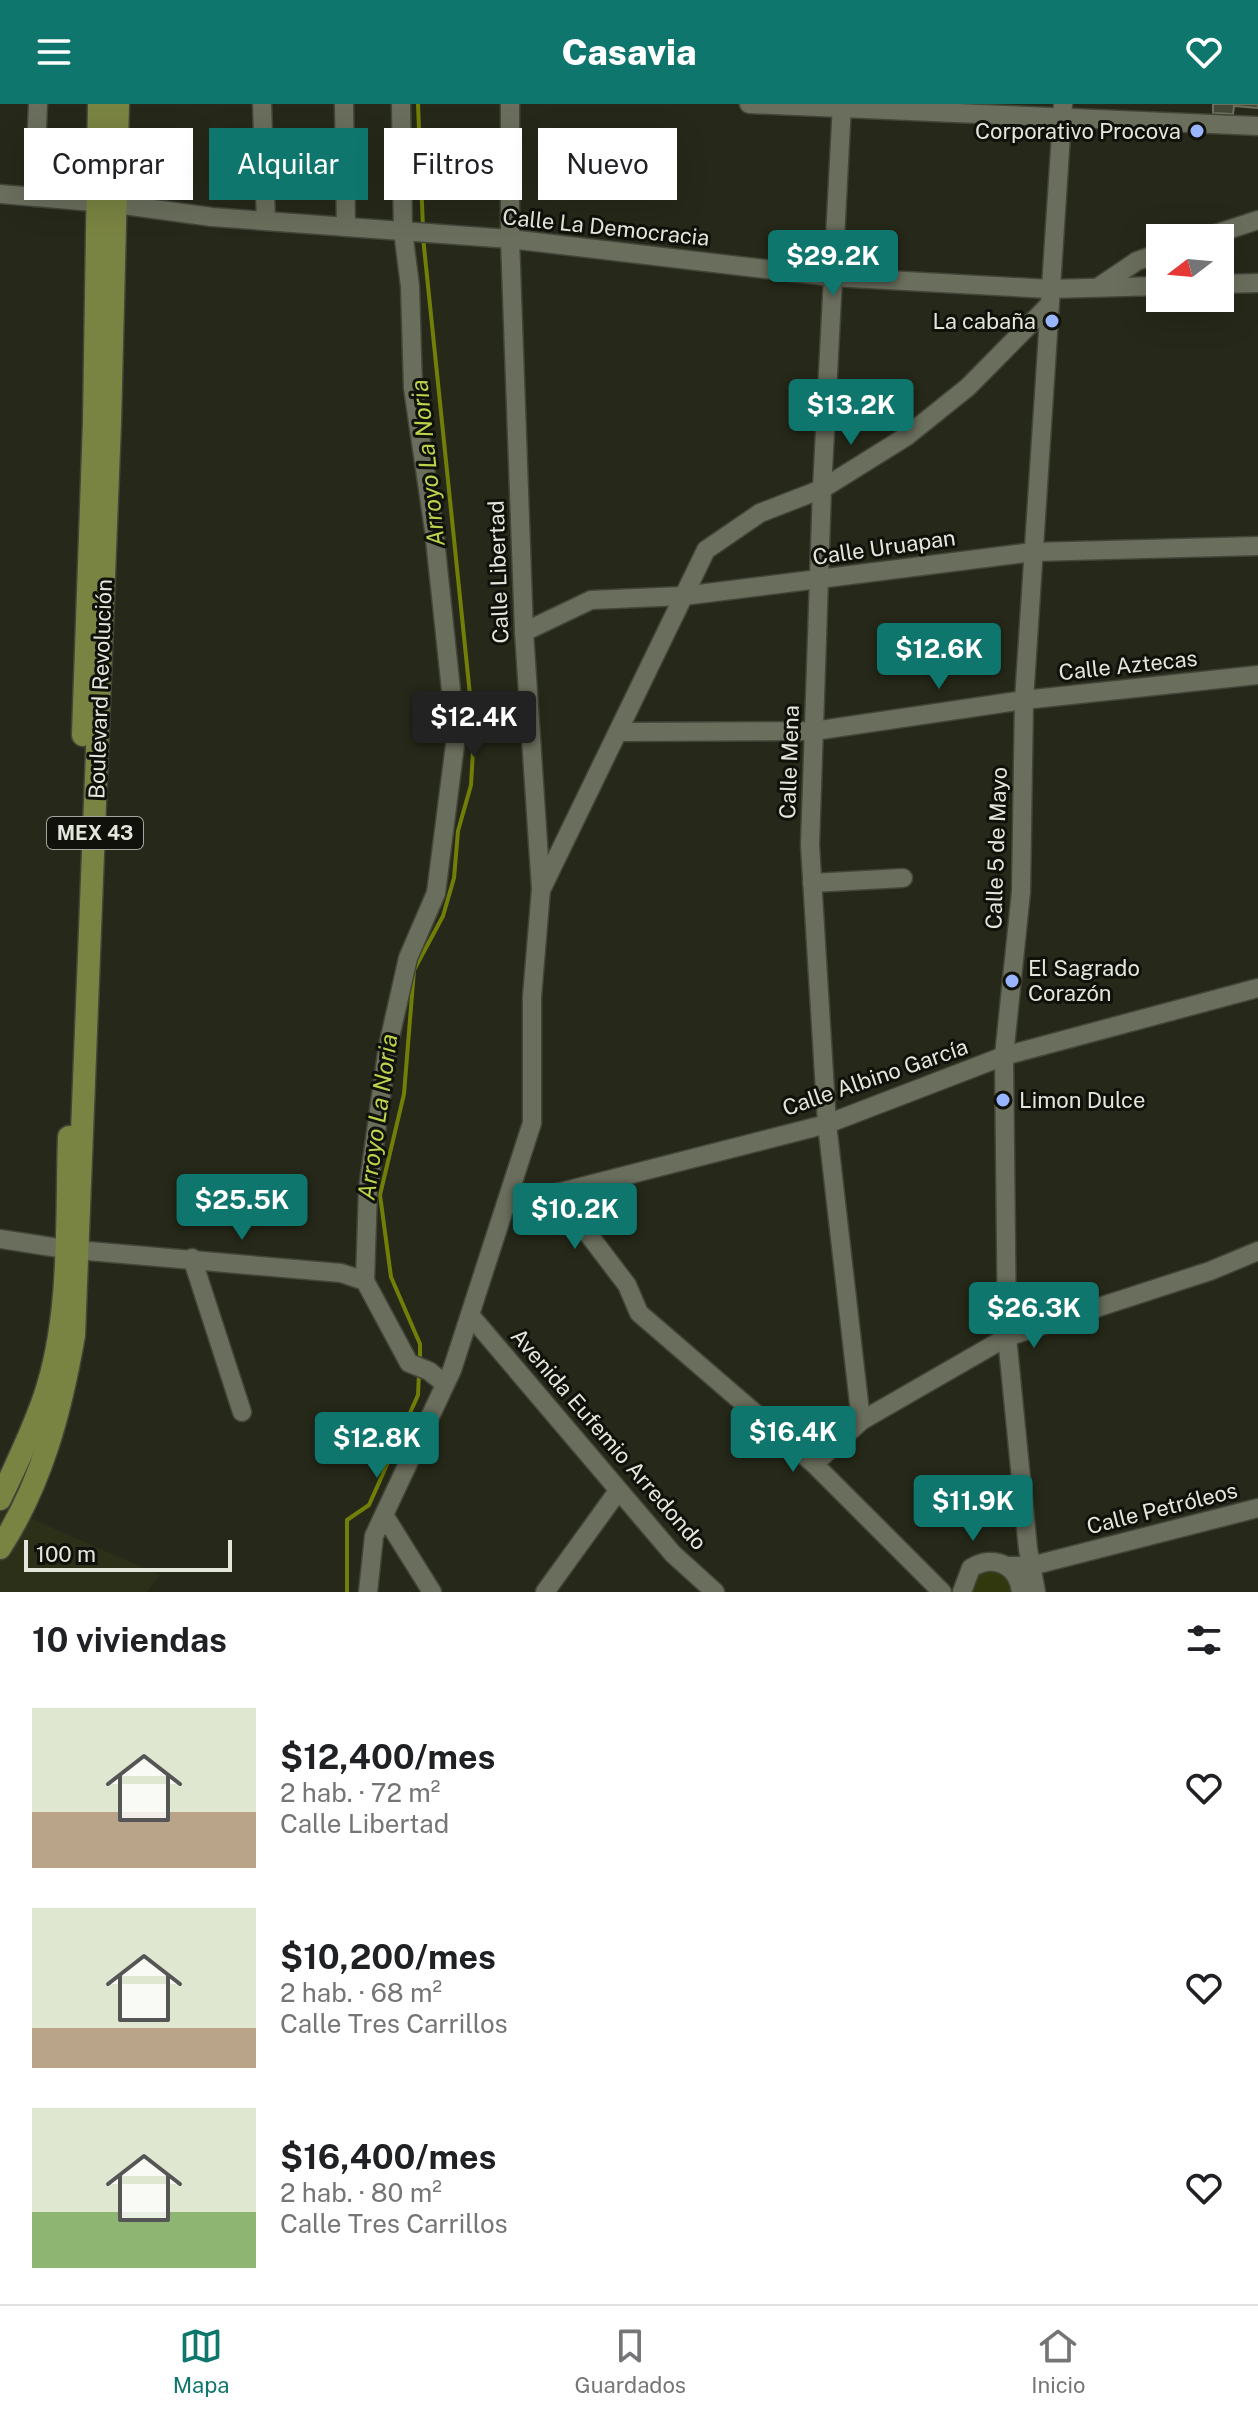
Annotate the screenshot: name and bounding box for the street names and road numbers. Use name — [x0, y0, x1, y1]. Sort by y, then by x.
street label: Calle La Democracia — [501, 203, 711, 251]
street label: Calle Libertad — [483, 500, 513, 644]
street label: Calle Uruapan — [811, 524, 957, 570]
street label: Boulevard Revolución — [83, 579, 117, 799]
street label: Calle Aztecas — [1057, 645, 1199, 685]
street label: Calle Mena — [774, 705, 804, 819]
street label: Calle 5 de Mayo — [980, 766, 1012, 930]
road number: MEX 43 — [47, 817, 143, 849]
street label: Calle Albino García — [779, 1033, 971, 1121]
street label: Avenida Eufemio Arredondo — [506, 1323, 712, 1555]
street label: Calle Petróleos — [1084, 1477, 1240, 1539]

